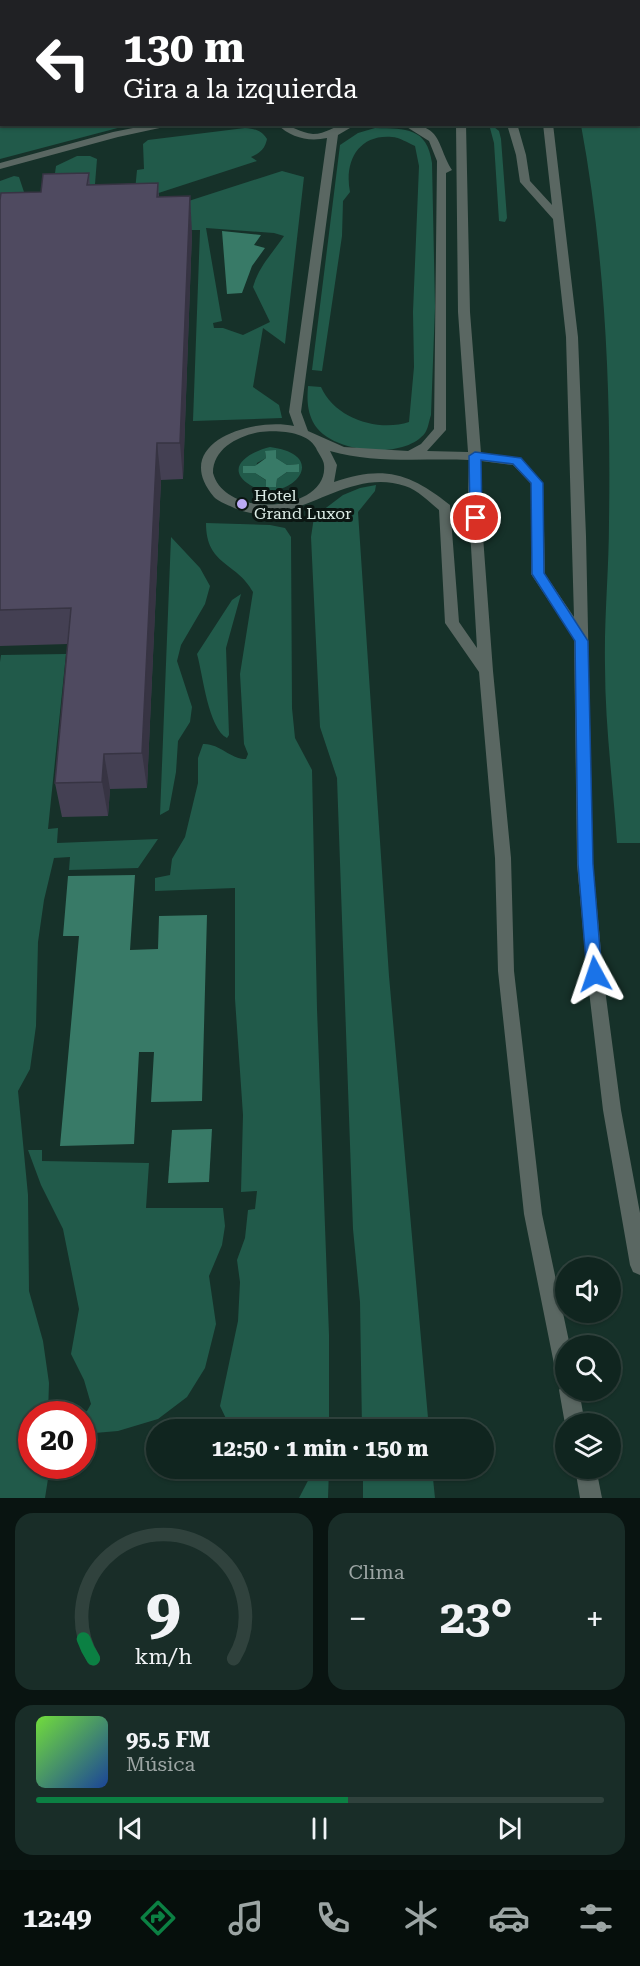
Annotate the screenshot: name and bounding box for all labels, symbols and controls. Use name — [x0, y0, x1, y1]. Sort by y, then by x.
text: 130 m — [123, 23, 245, 72]
icon: left — [24, 24, 102, 102]
text: Gira a la izquierda — [123, 73, 358, 105]
place label: Hotel Grand Luxor — [254, 486, 352, 523]
pin — [450, 492, 501, 543]
marker: Hotel Grand Luxor — [235, 497, 249, 511]
icon: arrive — [459, 501, 492, 534]
position arrow — [563, 942, 627, 1006]
map controls — [555, 1257, 621, 1479]
button: sound — [555, 1257, 621, 1323]
button: search — [555, 1335, 621, 1401]
speed limit sign: 20 — [18, 1401, 96, 1479]
button: layers — [555, 1413, 621, 1479]
text: 12:50 · 1 min · 150 m — [211, 1436, 429, 1461]
text: Clima — [349, 1560, 404, 1584]
text: 9 — [146, 1575, 181, 1648]
text: 23° — [440, 1591, 513, 1644]
text: − — [349, 1599, 367, 1638]
text: + — [586, 1599, 604, 1638]
text: km/h — [135, 1644, 193, 1669]
text: 95.5 FM — [126, 1727, 210, 1752]
text: Música — [126, 1752, 195, 1776]
icon: previous — [114, 1812, 147, 1845]
icon: pause — [303, 1812, 336, 1845]
icon: next — [493, 1812, 526, 1845]
icon: directions — [137, 1897, 179, 1939]
icon: music — [225, 1897, 267, 1939]
icon: phone — [312, 1897, 354, 1939]
icon: climate — [400, 1897, 442, 1939]
icon: car — [488, 1897, 530, 1939]
icon: filters — [575, 1897, 617, 1939]
text: 12:49 — [23, 1902, 92, 1934]

